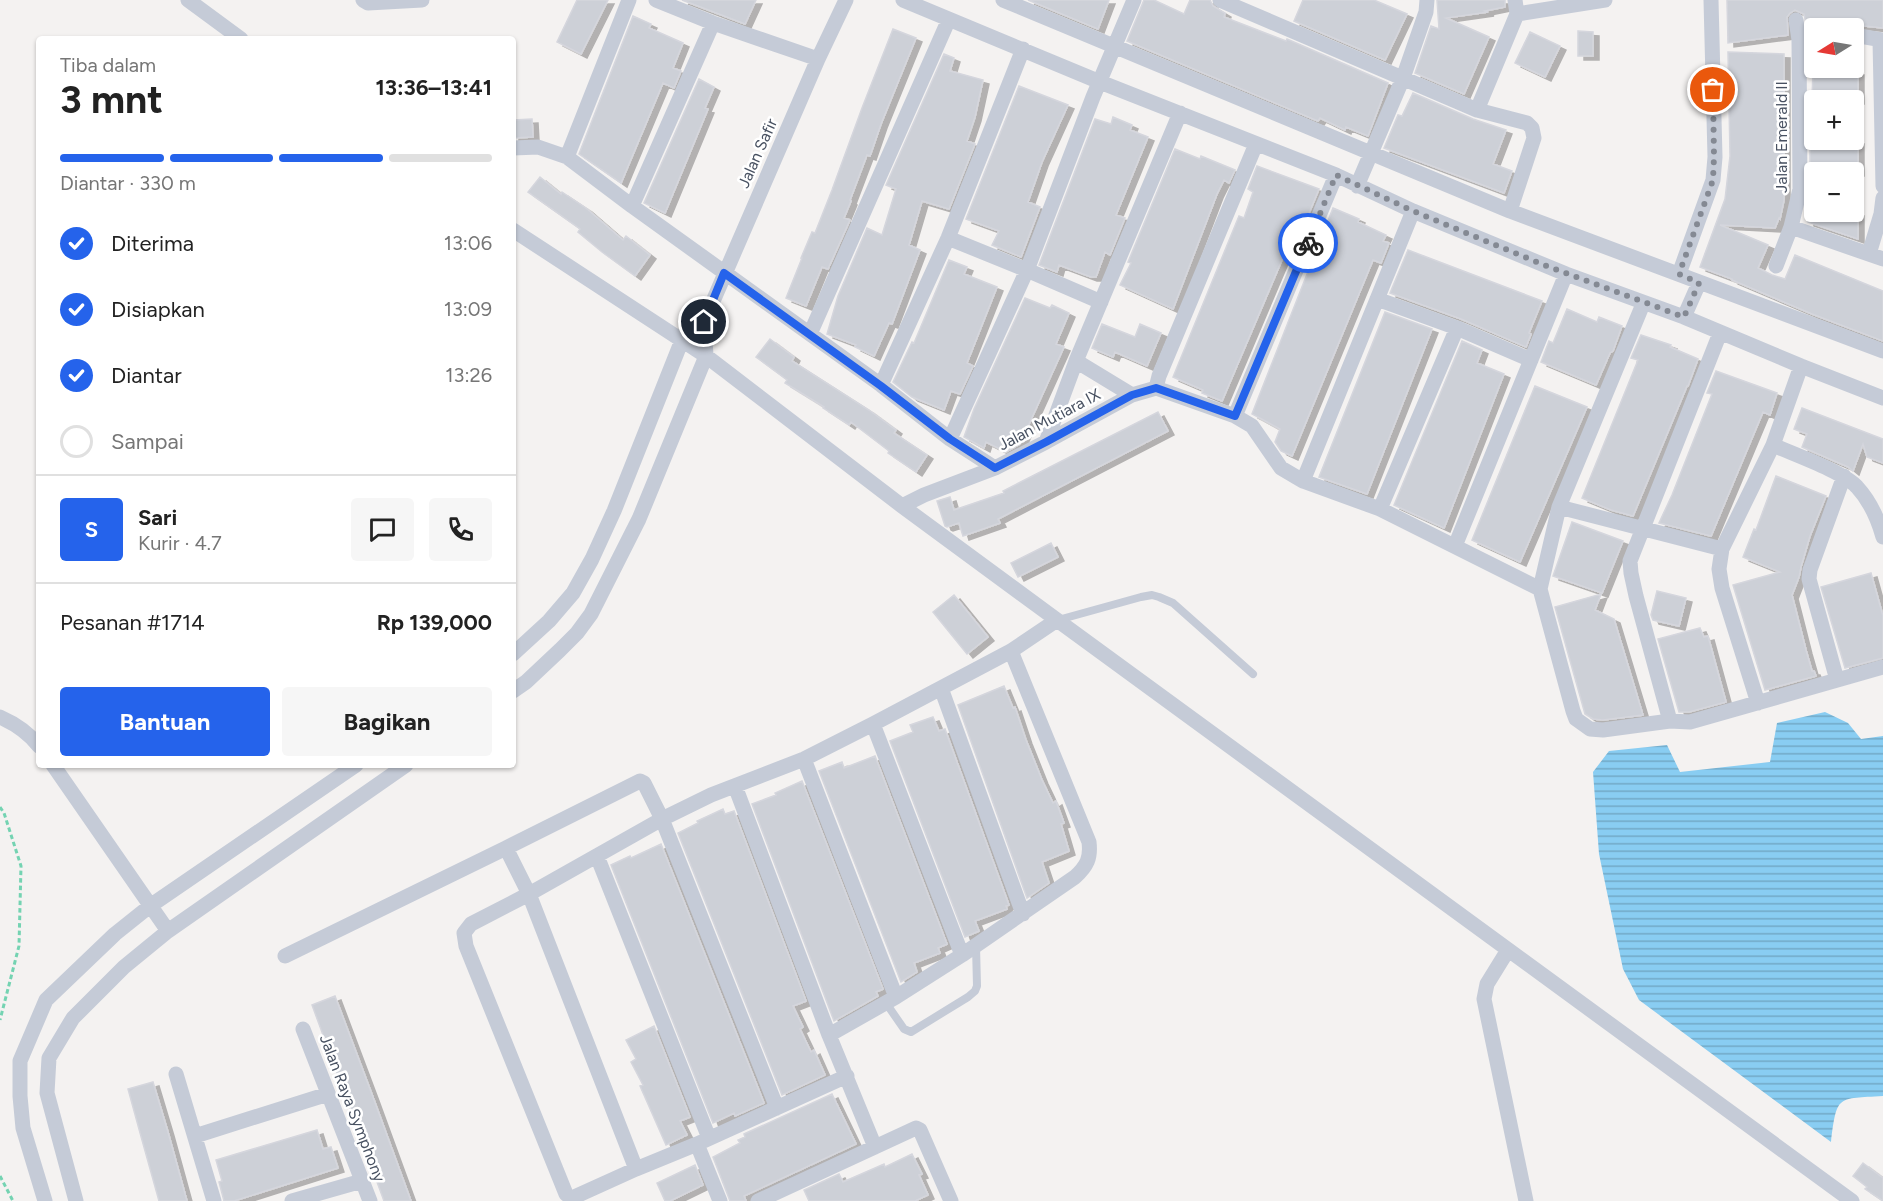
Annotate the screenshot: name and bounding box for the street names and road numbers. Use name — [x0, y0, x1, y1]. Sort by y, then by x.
street label: Jalan Emerald II — [1772, 81, 1791, 193]
street label: Jalan Safir — [734, 115, 781, 191]
street label: Jalan Mutiara IX — [995, 384, 1104, 454]
street label: Jalan Raya Symphony — [316, 1032, 390, 1185]

